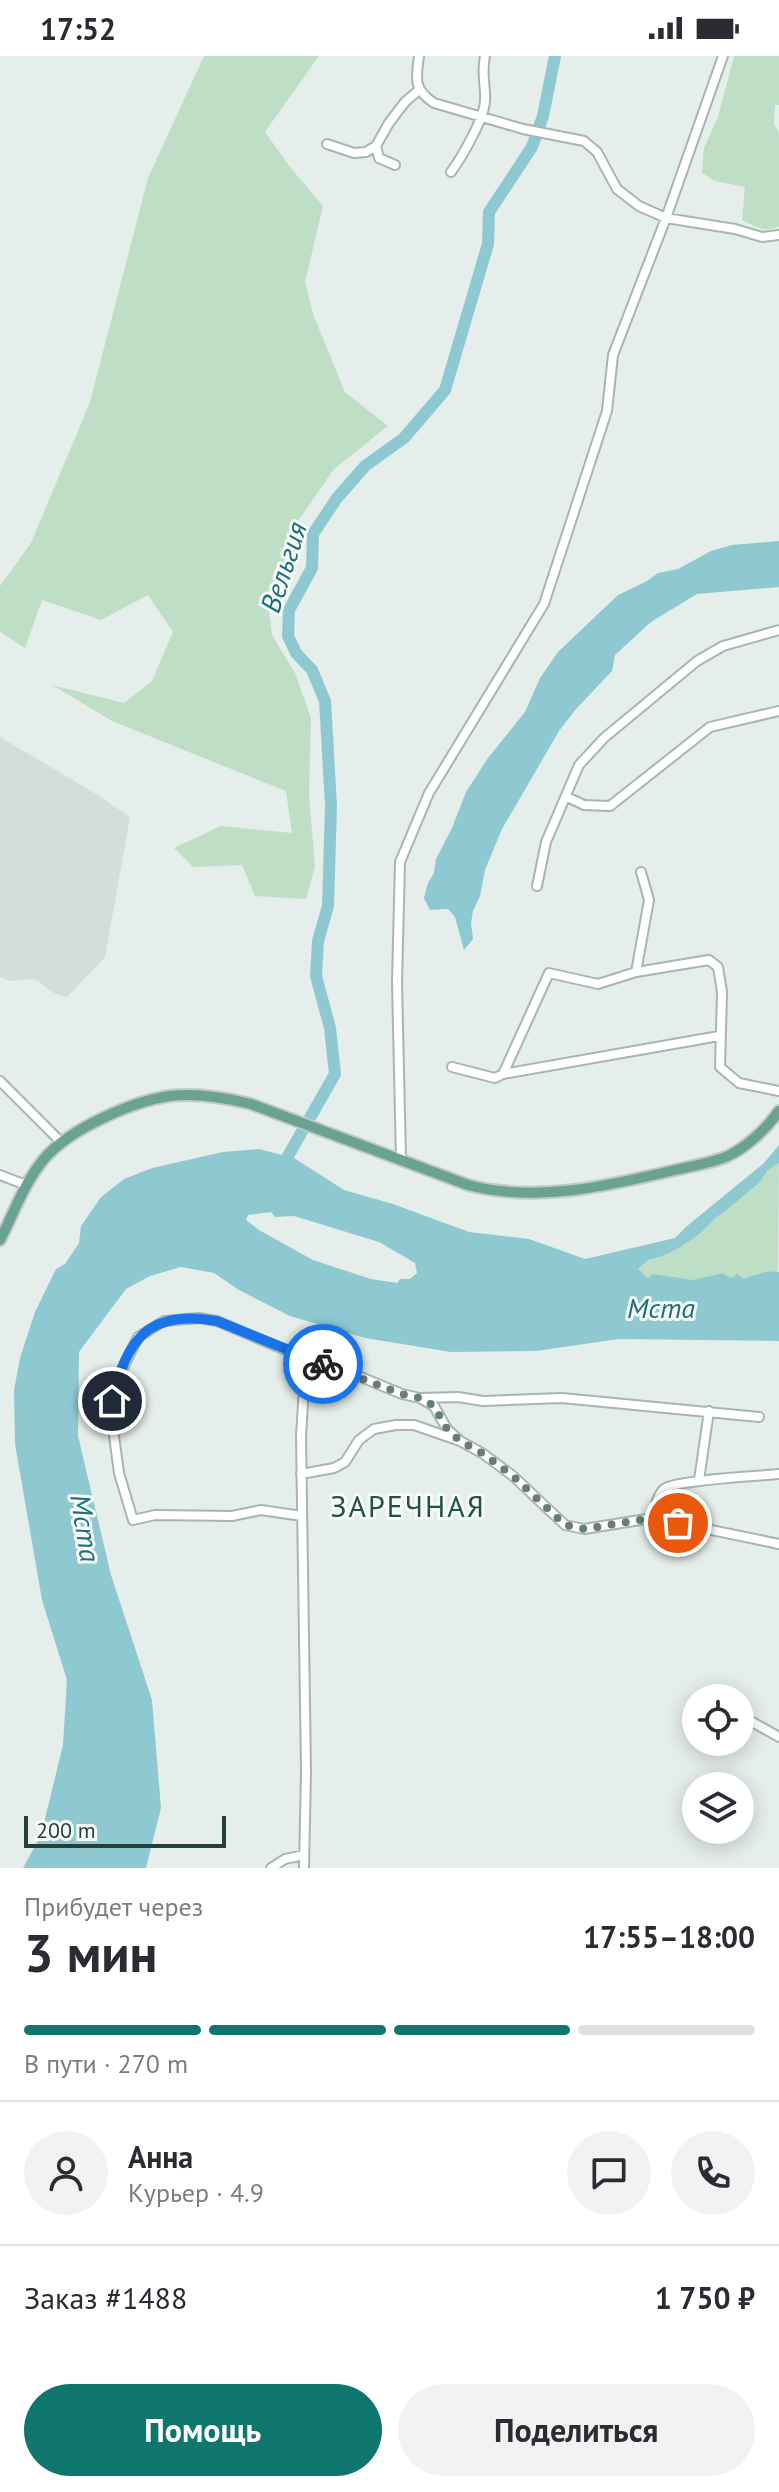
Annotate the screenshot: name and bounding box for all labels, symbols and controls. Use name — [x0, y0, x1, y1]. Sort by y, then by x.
text: 17:52 — [40, 9, 116, 48]
water label: Вельгия — [251, 517, 315, 617]
water label: Мста — [627, 1289, 695, 1326]
courier — [283, 1324, 363, 1404]
icon: bike — [301, 1342, 345, 1386]
pin — [78, 1367, 146, 1435]
icon: home — [90, 1379, 134, 1423]
district label: ЗАРЕЧНАЯ — [330, 1486, 486, 1525]
pin — [644, 1489, 712, 1557]
water label: Мста — [62, 1492, 110, 1565]
icon: bag — [656, 1501, 700, 1545]
map controls — [682, 1684, 754, 1844]
button: locate — [682, 1684, 754, 1756]
button: layers — [682, 1772, 754, 1844]
scale bar — [24, 1812, 226, 1848]
text: 200 m — [36, 1816, 96, 1844]
text: Прибудет через — [24, 1890, 203, 1923]
text: 17:55–18:00 — [583, 1917, 755, 1956]
text: 3 мин — [24, 1919, 158, 1986]
text: В пути · 270 m — [24, 2047, 188, 2080]
button: person — [24, 2131, 108, 2215]
button: chat — [567, 2131, 651, 2215]
button: phone — [671, 2131, 755, 2215]
text: Анна — [128, 2137, 193, 2176]
text: Курьер · 4.9 — [128, 2176, 264, 2209]
text: Заказ #1488 — [24, 2278, 187, 2317]
text: 1 750 ₽ — [655, 2278, 755, 2317]
button: Помощь — [24, 2384, 382, 2476]
button: Поделиться — [398, 2384, 755, 2476]

